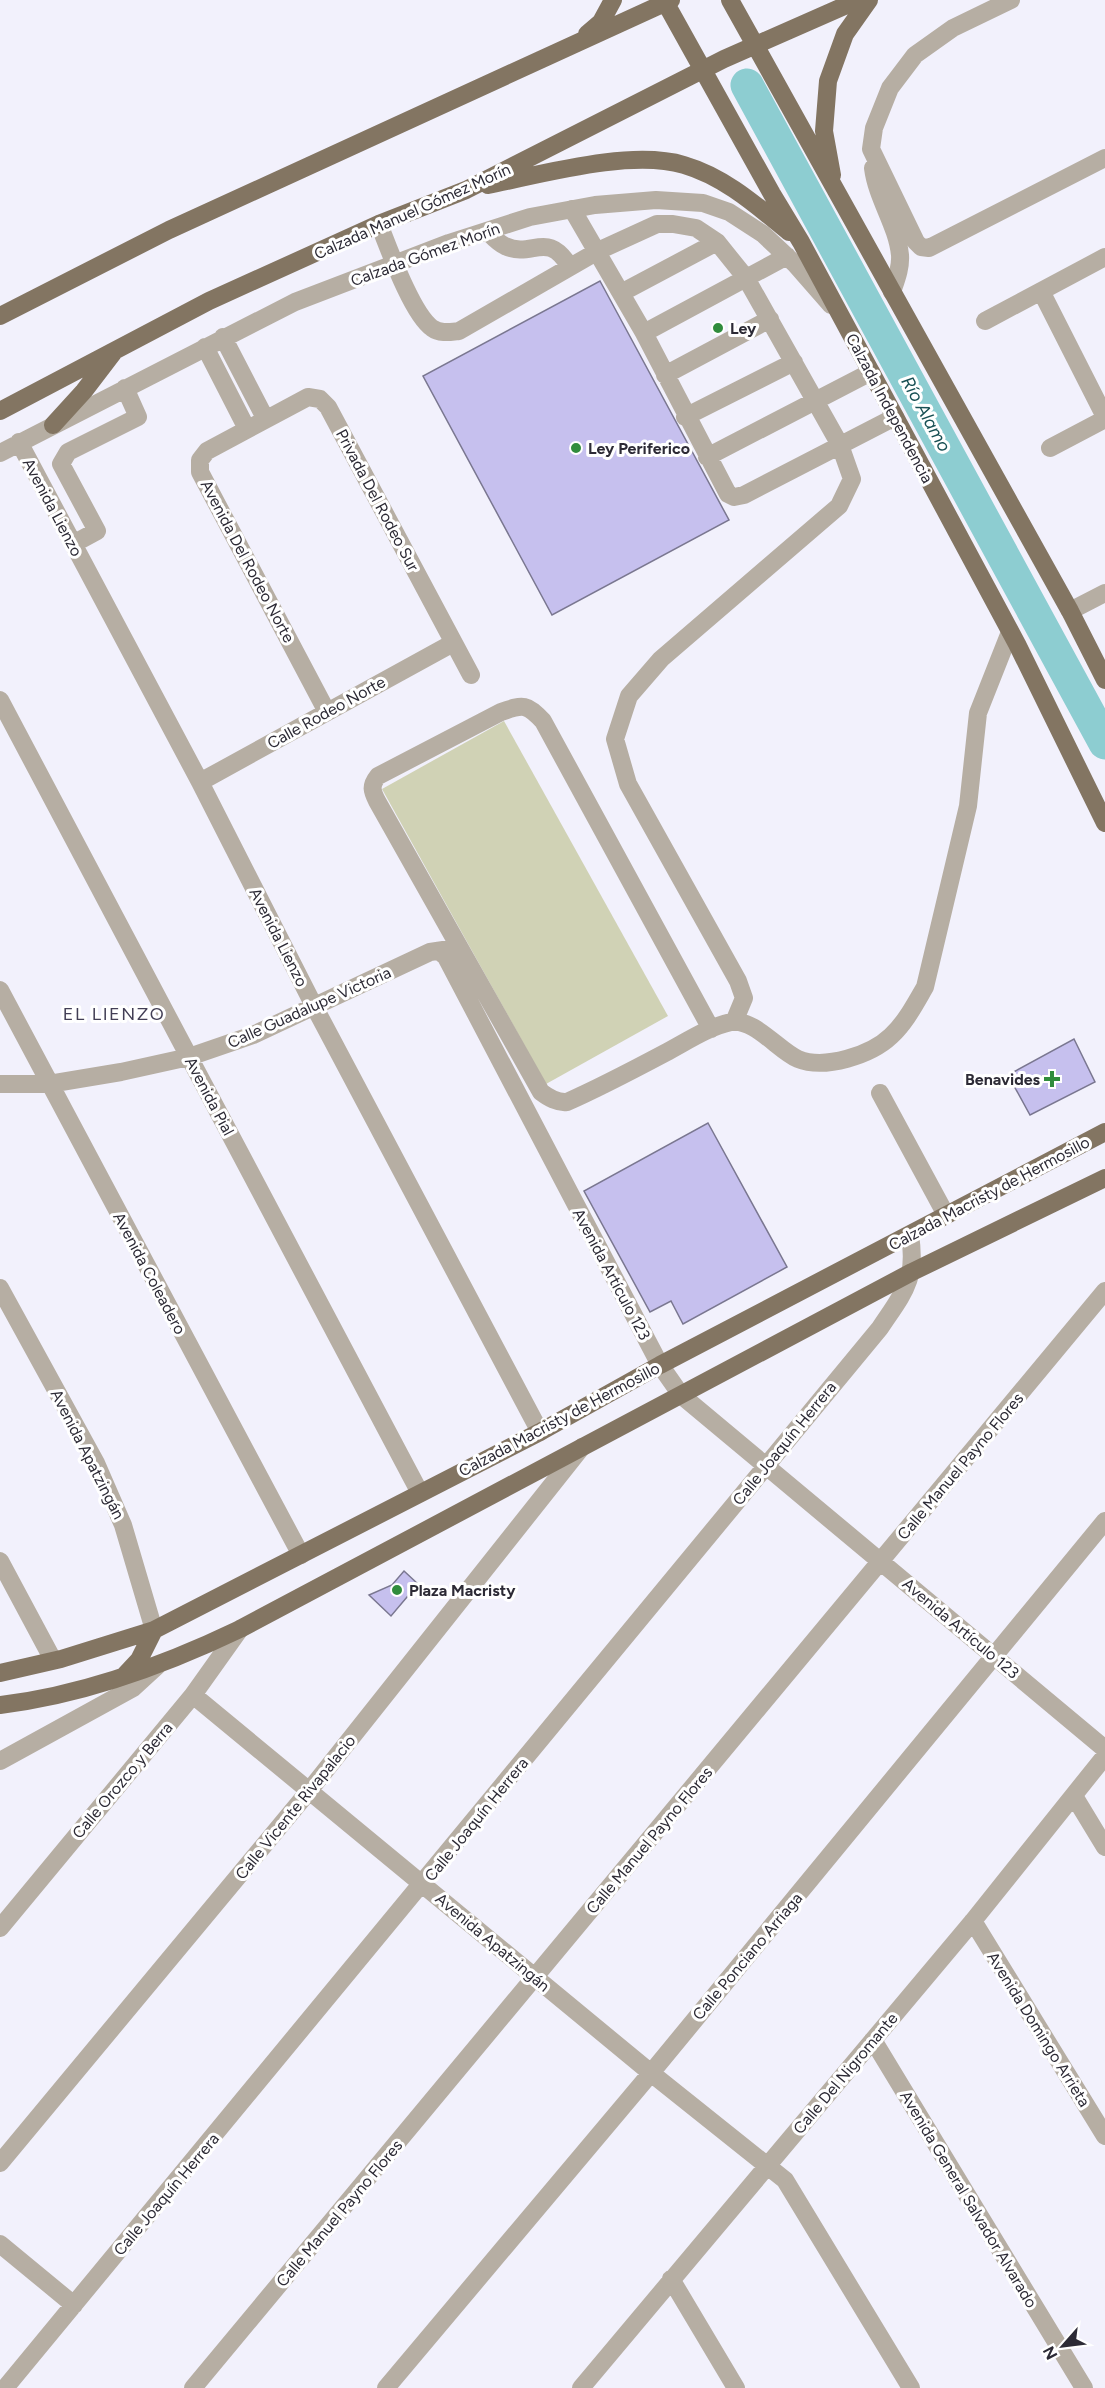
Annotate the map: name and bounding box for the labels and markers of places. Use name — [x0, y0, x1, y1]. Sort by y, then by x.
place label: Ley — [730, 319, 757, 338]
marker: Ley — [711, 321, 725, 335]
place label: Ley Periferico — [588, 439, 690, 458]
marker: Ley Periferico — [569, 441, 583, 455]
place label: Benavides — [965, 1070, 1041, 1089]
marker: Benavides — [1045, 1072, 1059, 1086]
place label: Plaza Macristy — [409, 1581, 516, 1600]
marker: Plaza Macristy — [390, 1583, 404, 1597]

